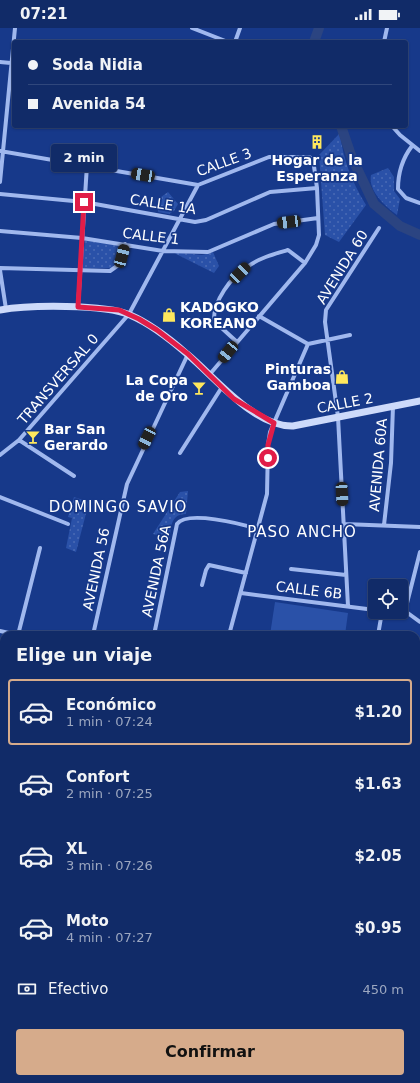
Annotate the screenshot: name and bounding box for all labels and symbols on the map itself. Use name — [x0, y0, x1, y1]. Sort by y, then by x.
building icon: Hogar de la Esperanza — [309, 134, 325, 150]
callout: 2 min — [51, 144, 117, 172]
street label: CALLE 3 — [194, 145, 254, 179]
place label: Hogar de la Esperanza — [271, 152, 363, 184]
car — [130, 167, 156, 183]
street label: CALLE 1A — [129, 191, 198, 217]
route end — [75, 193, 93, 211]
car — [276, 215, 302, 229]
street label: CALLE 1 — [122, 225, 180, 247]
street label: AVENIDA 60 — [313, 227, 371, 307]
car — [113, 243, 131, 269]
car — [227, 260, 253, 286]
place label: KADOGKO KOREANO — [180, 299, 259, 331]
shop icon: KADOGKO KOREANO — [161, 307, 177, 323]
street label: TRANSVERSAL 0 — [14, 330, 102, 428]
car — [216, 339, 240, 365]
place label: Pinturas Gamboa — [265, 361, 331, 393]
shop icon: Pinturas Gamboa — [334, 369, 350, 385]
place label: La Copa de Oro — [125, 372, 188, 404]
bar icon: La Copa de Oro — [191, 380, 207, 396]
street label: CALLE 2 — [315, 390, 375, 416]
street label: AVENIDA 60A — [366, 417, 390, 512]
place label: Bar San Gerardo — [44, 421, 108, 453]
car — [136, 425, 158, 451]
bar icon: Bar San Gerardo — [25, 429, 41, 445]
route start — [259, 449, 277, 467]
car — [335, 482, 349, 506]
district label: DOMINGO SAVIO — [49, 498, 187, 516]
street label: AVENIDA 56A — [138, 523, 174, 618]
district label: PASO ANCHO — [247, 523, 357, 541]
street label: AVENIDA 56 — [79, 526, 113, 612]
street label: CALLE 6B — [275, 578, 343, 602]

